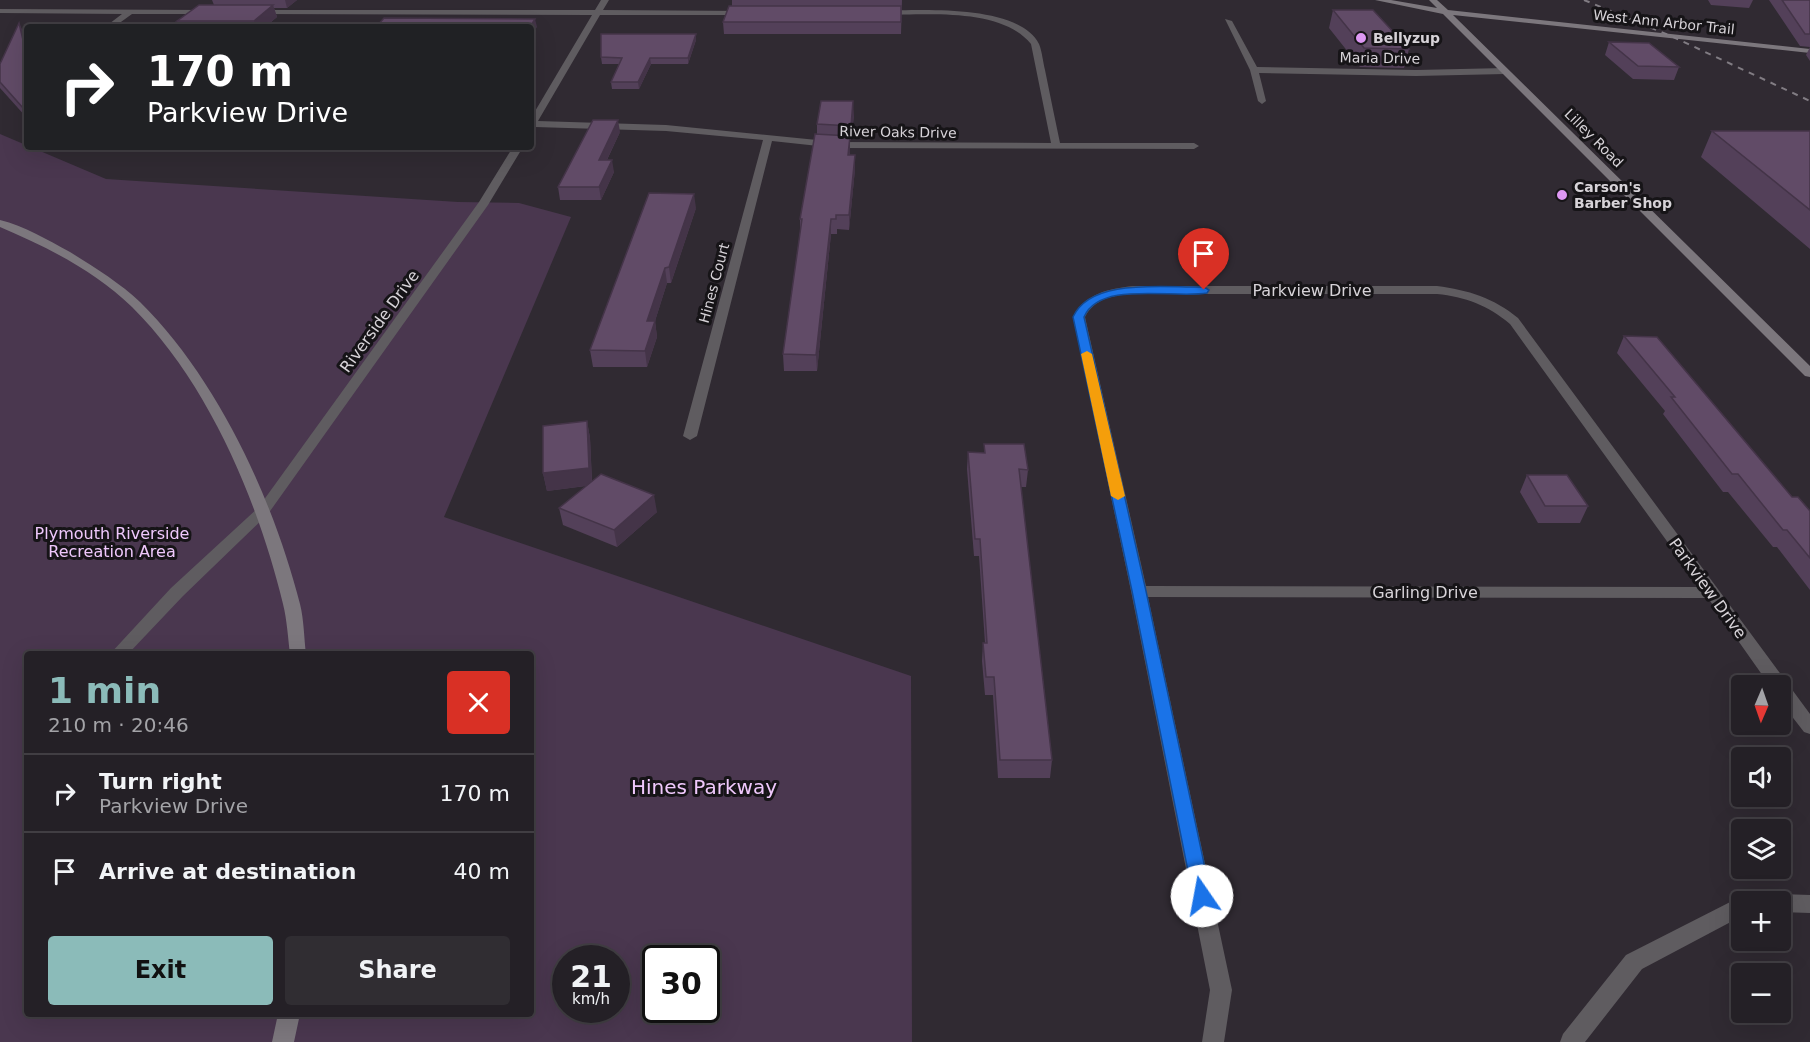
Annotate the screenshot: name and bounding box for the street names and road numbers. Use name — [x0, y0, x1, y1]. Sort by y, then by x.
street label: West Ann Arbor Trail — [1592, 7, 1736, 37]
street label: Maria Drive — [1340, 49, 1420, 67]
street label: Lilley Road — [1561, 105, 1627, 171]
street label: River Oaks Drive — [839, 123, 957, 141]
street label: Hines Court — [696, 241, 732, 325]
street label: Riverside Drive — [336, 266, 423, 376]
street label: Parkview Drive — [1252, 281, 1372, 300]
street label: Parkview Drive — [1665, 535, 1750, 642]
street label: Garling Drive — [1372, 583, 1478, 602]

